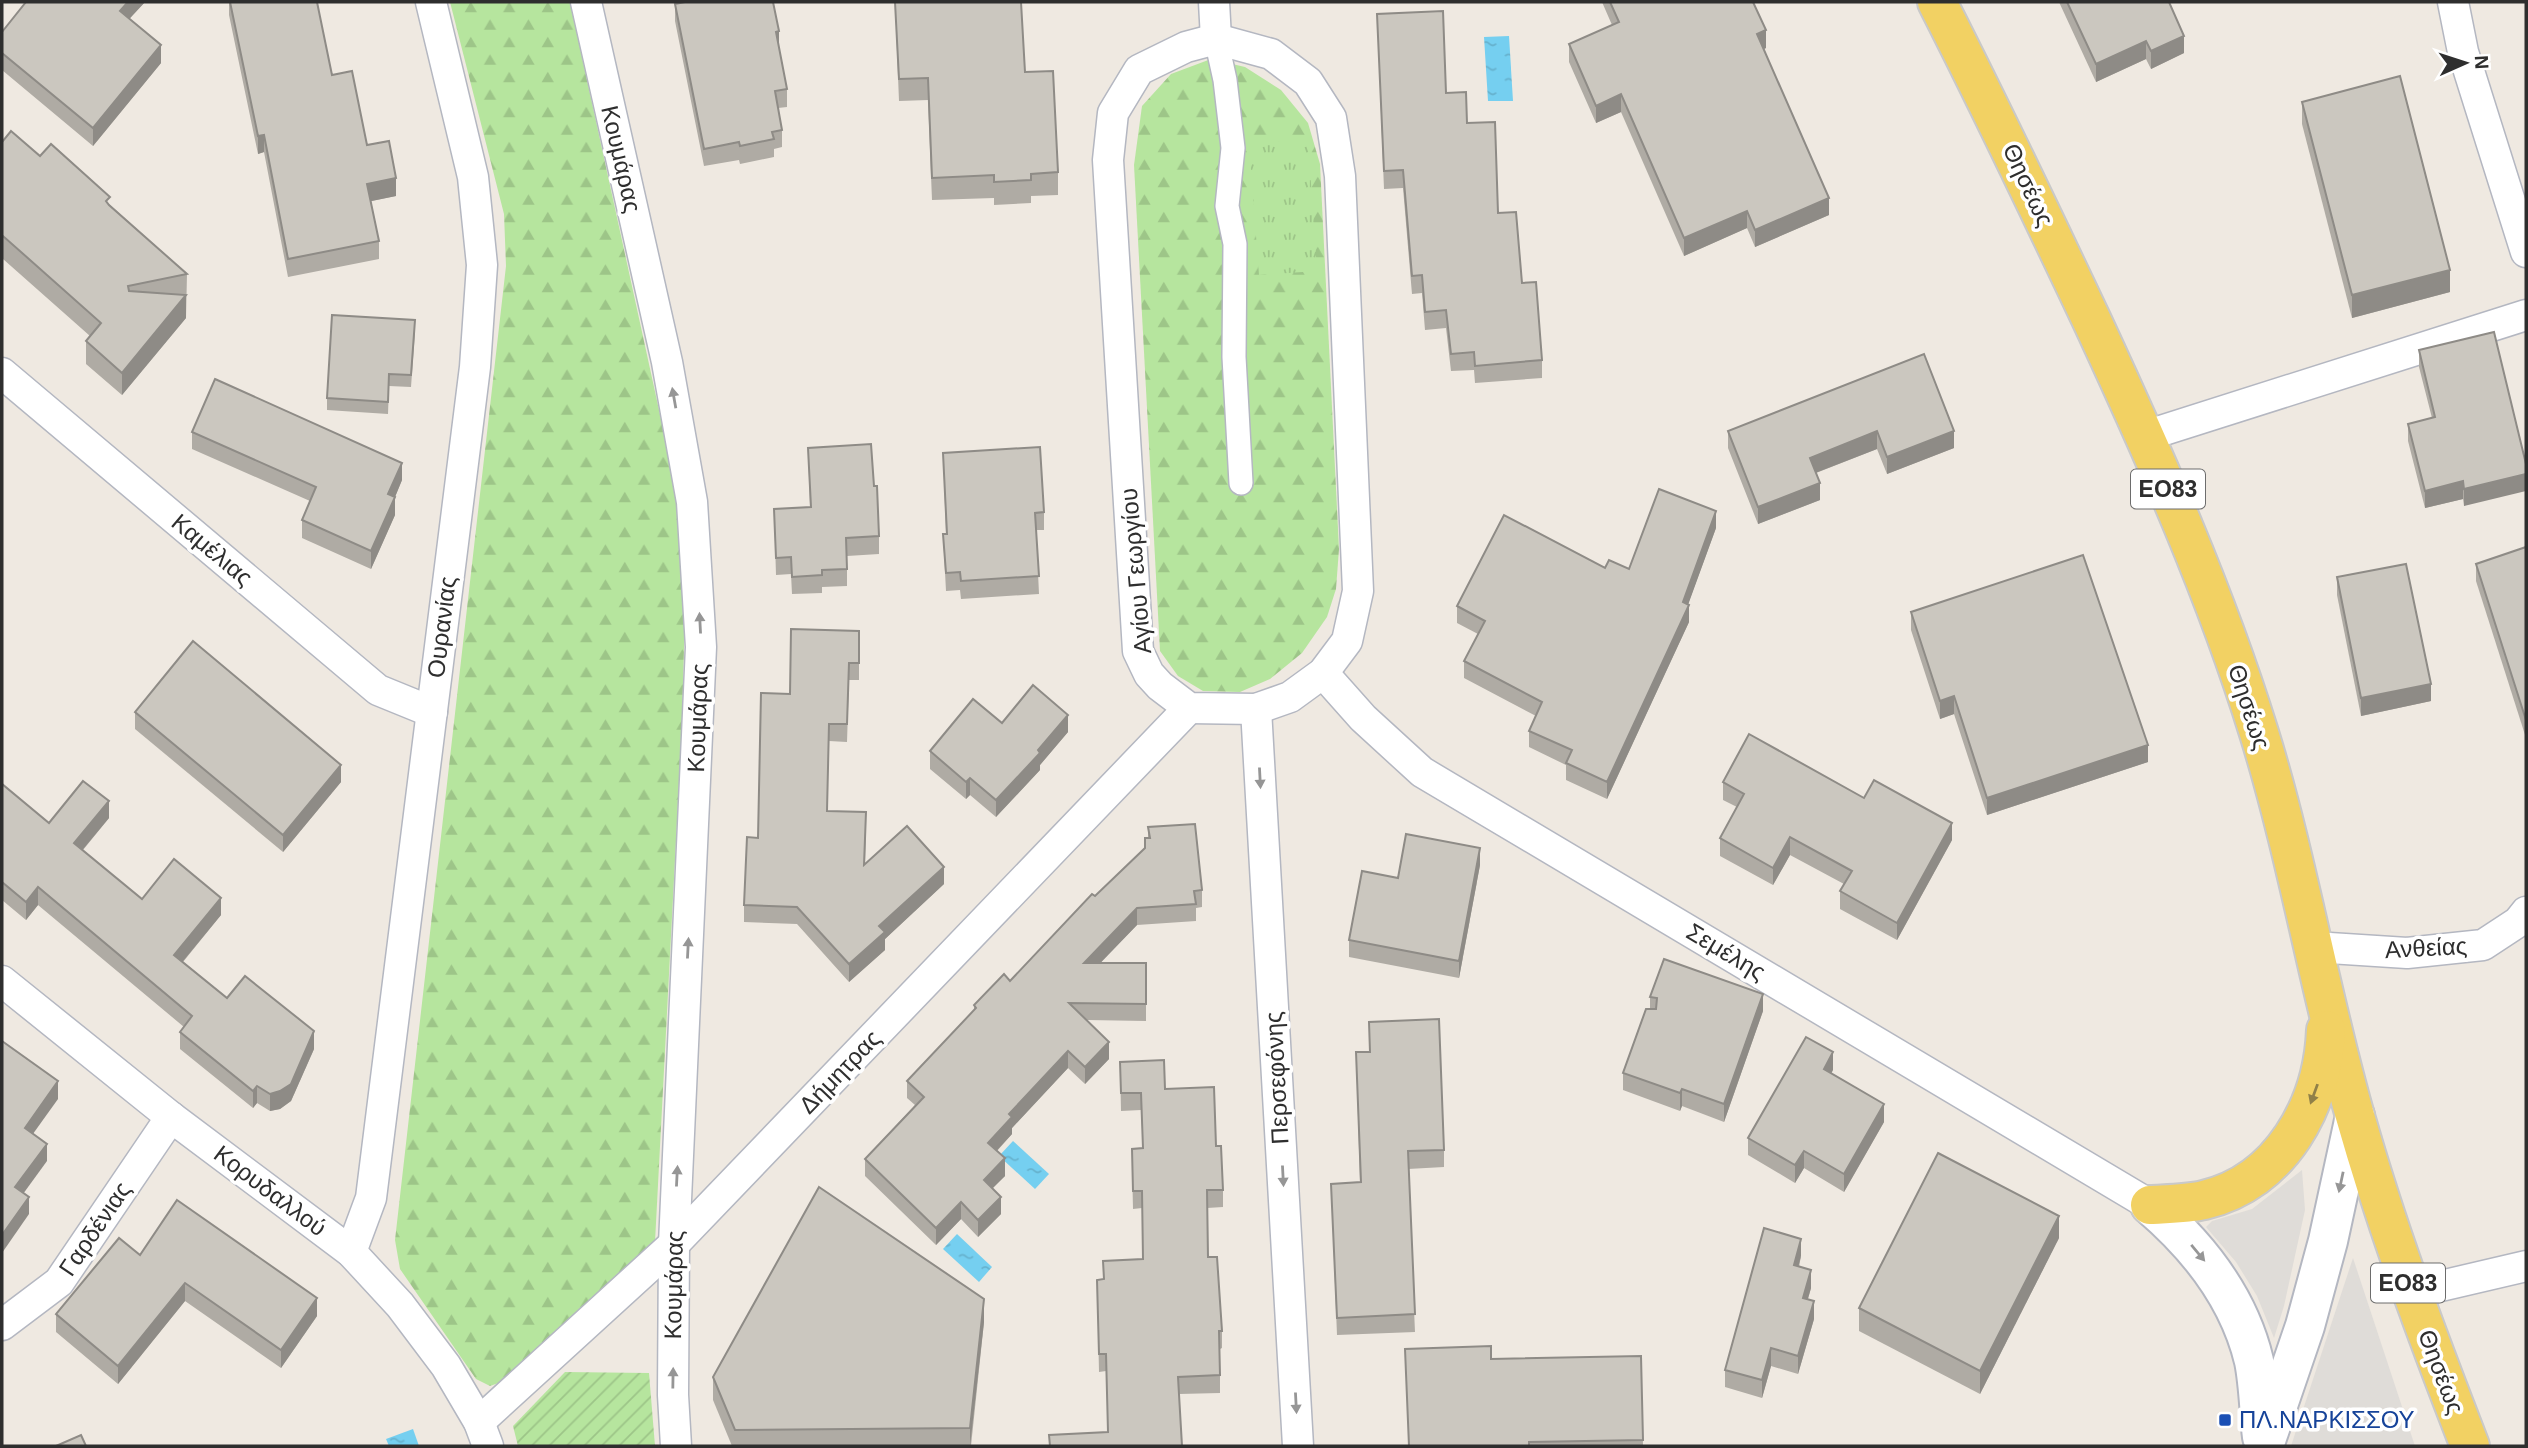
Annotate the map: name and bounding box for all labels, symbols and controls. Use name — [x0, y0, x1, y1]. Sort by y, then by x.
north arrow — [2430, 28, 2500, 98]
text: N — [2471, 55, 2492, 70]
street label: Κουμάρας — [596, 103, 647, 215]
street label: Θησέως — [1998, 139, 2059, 230]
one-way arrow — [668, 386, 679, 408]
road number: ΕΟ83 — [2131, 470, 2205, 509]
street label: Αγίου Γεωργίου — [1115, 487, 1156, 655]
street label: Καμέλιας — [167, 508, 258, 591]
street label: Ουρανίας — [422, 575, 461, 679]
one-way arrow — [694, 612, 705, 634]
street label: Θησέως — [2223, 661, 2276, 753]
street label: Κουμάρας — [682, 663, 713, 773]
one-way arrow — [1254, 767, 1265, 789]
street label: Σεμέλης — [1682, 918, 1770, 986]
street label: Ανθείας — [2384, 932, 2468, 963]
one-way arrow — [683, 937, 694, 959]
street label: Περσεφόνης — [1260, 1011, 1293, 1145]
street label: Δήμητρας — [793, 1024, 886, 1119]
one-way arrow — [2308, 1084, 2319, 1105]
street label: Κορυδαλλού — [209, 1140, 332, 1241]
one-way arrow — [672, 1164, 683, 1186]
one-way arrow — [1277, 1165, 1288, 1187]
one-way arrow — [2335, 1171, 2346, 1193]
street label: Γαρδένιας — [53, 1177, 136, 1281]
street label: Κουμάρας — [659, 1230, 688, 1340]
one-way arrow — [2191, 1244, 2206, 1262]
road number: ΕΟ83 — [2371, 1264, 2445, 1302]
street label: Θησέως — [2413, 1326, 2470, 1418]
one-way arrow — [667, 1367, 679, 1389]
one-way arrow — [1291, 1392, 1302, 1414]
place label: ΠΛ.ΝΑΡΚΙΣΣΟΥ — [2239, 1406, 2415, 1433]
marker: ΠΛ.ΝΑΡΚΙΣΣΟΥ — [2217, 1412, 2233, 1428]

